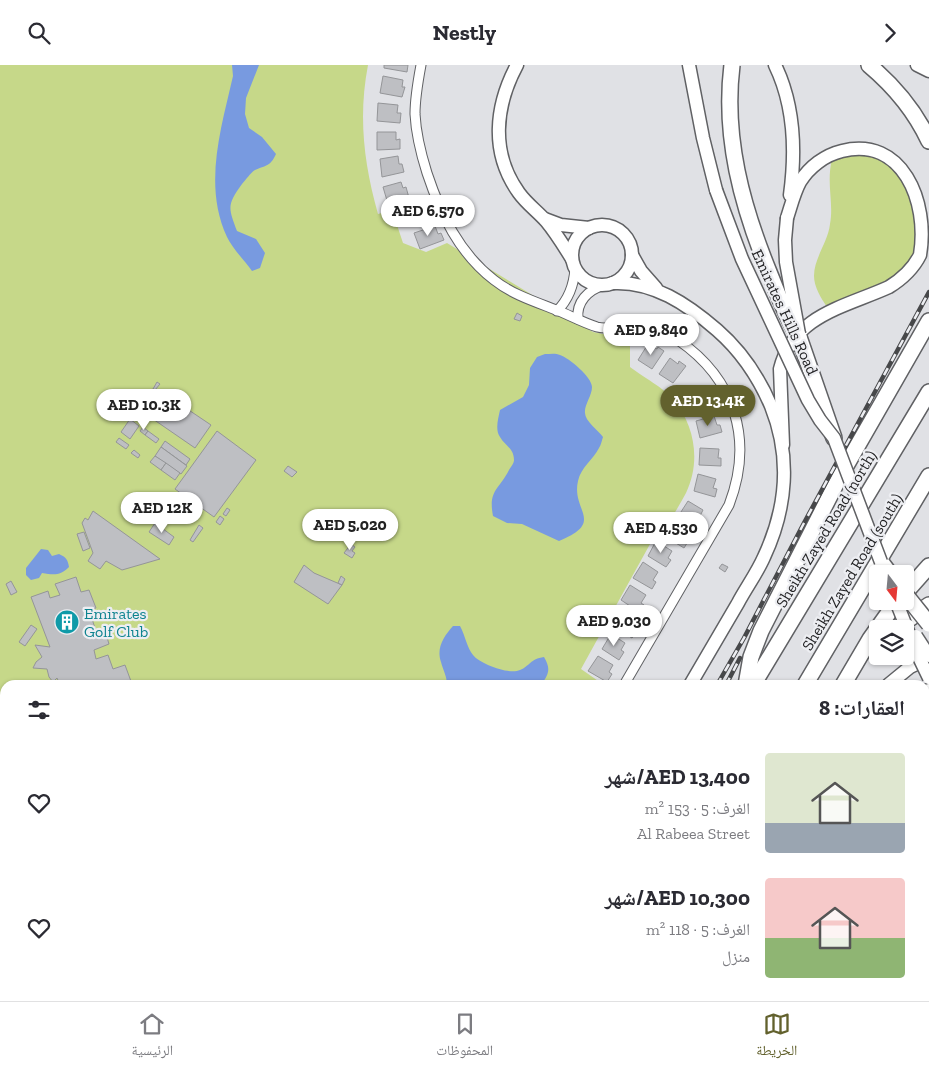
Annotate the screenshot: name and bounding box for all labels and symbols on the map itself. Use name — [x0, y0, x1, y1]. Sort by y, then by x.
pin: AED 6,570 — [371, 195, 485, 237]
street label: Emirates Hills Road — [748, 246, 823, 378]
pin: AED 9,840 — [594, 313, 708, 356]
pin: AED 13.4K — [651, 385, 765, 427]
pin: AED 10.3K — [87, 389, 201, 431]
street label: Sheikh Zayed Road (north) — [772, 447, 880, 611]
street label: Sheikh Zayed Road (south) — [798, 490, 906, 654]
pin: AED 12K — [116, 491, 208, 534]
pin: AED 5,020 — [293, 509, 407, 551]
pin: AED 4,530 — [604, 511, 718, 554]
north arrow — [869, 565, 914, 610]
place label: Emirates Golf Club — [84, 604, 148, 641]
pin: AED 9,030 — [557, 605, 671, 647]
building icon: Emirates Golf Club — [54, 609, 80, 635]

